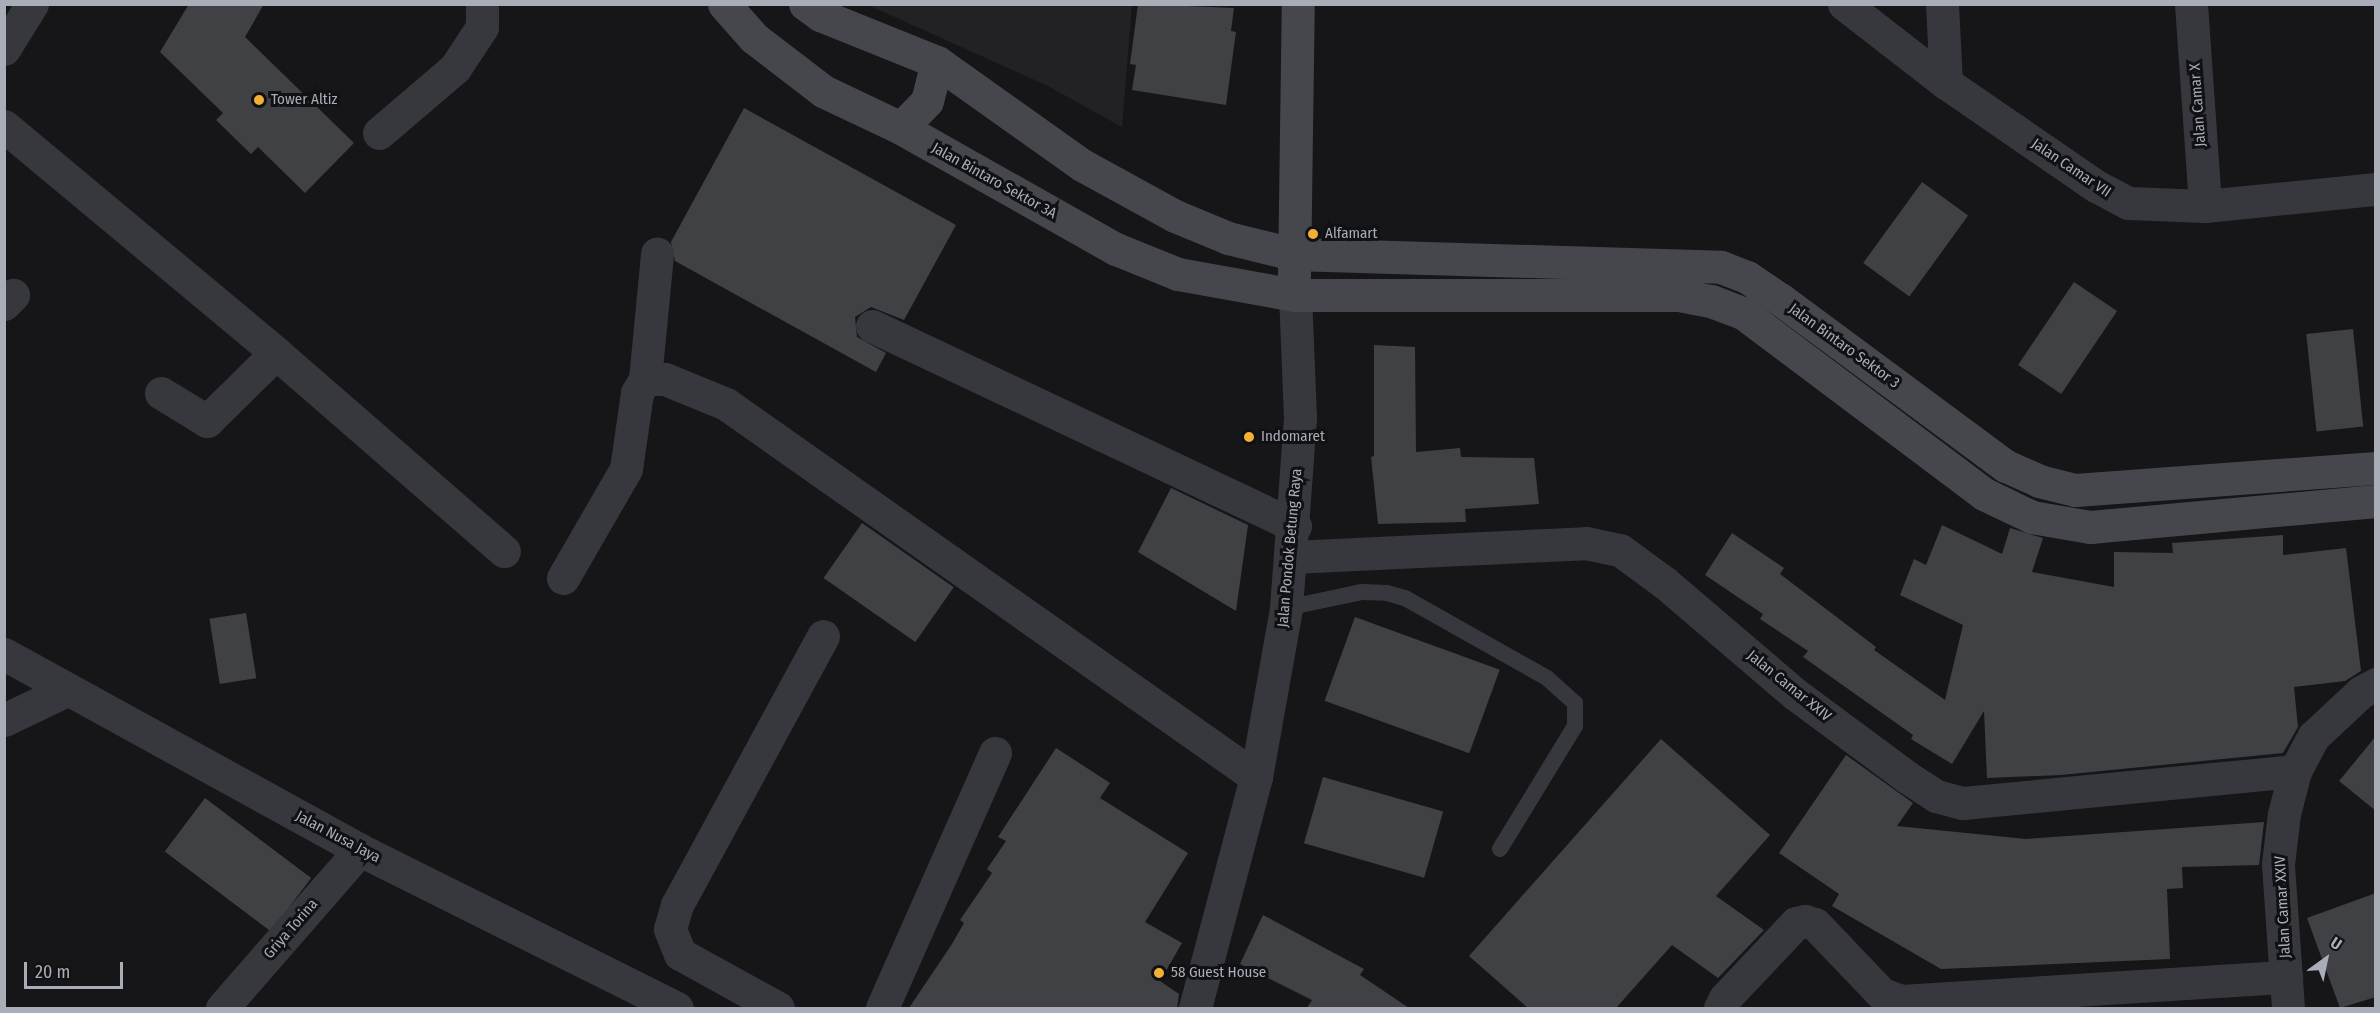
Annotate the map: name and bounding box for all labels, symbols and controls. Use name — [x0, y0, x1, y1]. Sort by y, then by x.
street label: Jalan Camar X — [2186, 63, 2210, 147]
place label: Tower Altiz — [271, 91, 337, 109]
marker: Tower Altiz — [252, 93, 266, 107]
street label: Jalan Camar VII — [2028, 135, 2114, 201]
street label: Jalan Bintaro Sektor 3A — [928, 139, 1060, 223]
place label: Alfamart — [1325, 225, 1377, 243]
marker: Alfamart — [1306, 227, 1320, 241]
street label: Jalan Bintaro Sektor 3 — [1785, 300, 1903, 392]
place label: Indomaret — [1261, 428, 1325, 446]
marker: Indomaret — [1242, 430, 1256, 444]
street label: Jalan Pondok Betung Raya — [1274, 468, 1306, 628]
street label: Jalan Camar XXIV — [1743, 647, 1835, 725]
street label: Jalan Nusa Jaya — [293, 807, 383, 867]
street label: Jalan Camar XXIV — [2271, 855, 2295, 959]
street label: Griya Torina — [260, 895, 322, 963]
north arrow — [2296, 929, 2356, 989]
text: U — [2327, 933, 2345, 954]
scale bar — [27, 950, 126, 988]
text: 20 m — [35, 961, 70, 983]
place label: 58 Guest House — [1171, 964, 1266, 982]
marker: 58 Guest House — [1152, 966, 1166, 980]

